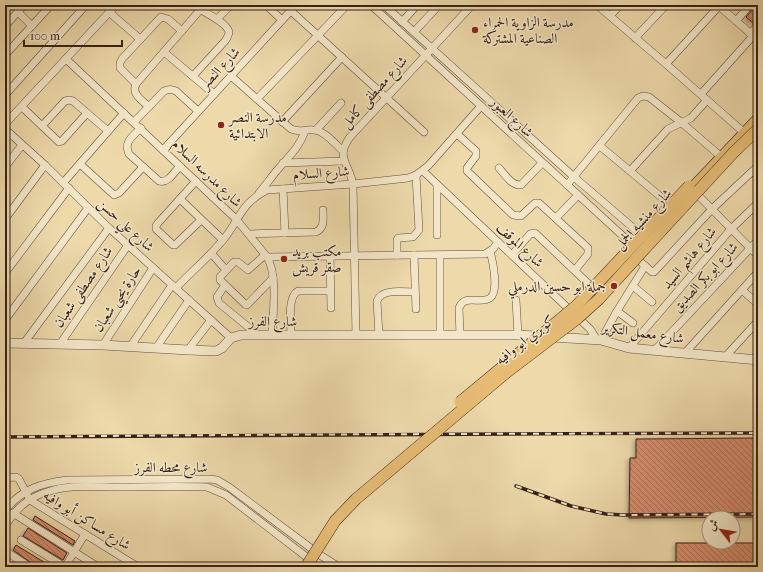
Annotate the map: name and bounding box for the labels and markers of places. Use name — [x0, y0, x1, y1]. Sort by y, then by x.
place label: مدرسة الزاوية الحمراء الصناعية المشتركة — [482, 14, 574, 47]
marker: مدرسة الزاوية الحمراء الصناعية المشتركة — [470, 25, 480, 35]
place label: مدرسة النصر الابتدائية — [227, 109, 287, 142]
marker: مدرسة النصر الابتدائية — [216, 120, 226, 130]
place label: مكتب بريد صقر قريش — [292, 243, 341, 277]
marker: مكتب بريد صقر قريش — [279, 254, 289, 264]
place label: جملة ابو حسين الدرملي — [508, 278, 606, 299]
marker: جملة ابو حسين الدرملي — [609, 281, 619, 291]

